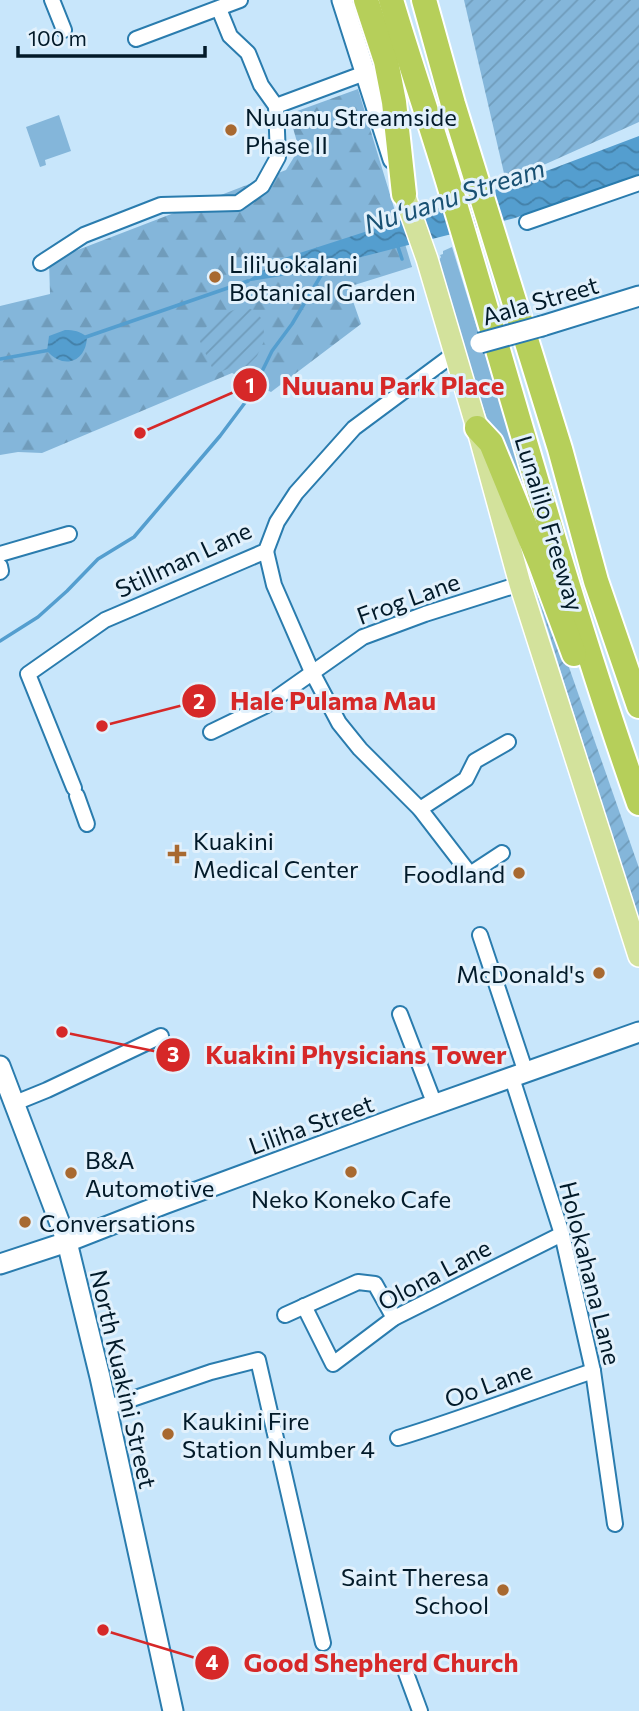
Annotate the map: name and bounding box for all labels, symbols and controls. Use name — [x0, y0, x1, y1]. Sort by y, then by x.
scale bar — [18, 14, 205, 58]
text: 100 m — [28, 25, 87, 50]
place label: Nuuanu Streamside Phase II — [245, 102, 457, 159]
marker: Nuuanu Streamside Phase II — [223, 122, 239, 138]
water label: Nuʻuanu Stream — [360, 151, 548, 239]
place label: Lili'uokalani Botanical Garden — [229, 249, 416, 306]
marker: Lili'uokalani Botanical Garden — [207, 269, 223, 285]
street label: Aala Street — [478, 269, 602, 330]
callout: Nuuanu Park Place — [233, 362, 519, 409]
text: Nuuanu Park Place — [282, 369, 504, 400]
text: 1 — [245, 372, 255, 397]
street label: Lunalilo Freeway — [510, 432, 590, 614]
street label: Stillman Lane — [110, 515, 256, 603]
street label: Frog Lane — [353, 566, 463, 630]
callout: Hale Pulama Mau — [181, 678, 450, 725]
text: Hale Pulama Mau — [230, 684, 436, 715]
text: 2 — [193, 688, 205, 713]
place label: Kuakini Medical Center — [193, 826, 359, 883]
marker: Kuakini Medical Center — [167, 844, 187, 864]
place label: Foodland — [403, 859, 505, 888]
marker: Foodland — [511, 865, 527, 881]
place label: McDonald's — [456, 959, 585, 988]
marker: McDonald's — [591, 965, 607, 981]
callout: Kuakini Physicians Tower — [156, 1032, 520, 1079]
text: Kuakini Physicians Tower — [205, 1038, 507, 1069]
text: 3 — [167, 1041, 179, 1066]
street label: Liliha Street — [245, 1088, 378, 1160]
place label: B&A Automotive — [85, 1145, 214, 1202]
marker: Neko Koneko Cafe — [343, 1164, 359, 1180]
marker: B&A Automotive — [63, 1165, 79, 1181]
street label: Holokahana Lane — [554, 1178, 628, 1368]
place label: Neko Koneko Cafe — [251, 1184, 451, 1213]
place label: Conversations — [39, 1208, 195, 1237]
marker: Conversations — [17, 1214, 33, 1230]
street label: Olona Lane — [373, 1232, 495, 1316]
street label: North Kuakini Street — [85, 1267, 163, 1491]
street label: Oo Lane — [440, 1355, 536, 1413]
place label: Kaukini Fire Station Number 4 — [182, 1406, 375, 1463]
marker: Kaukini Fire Station Number 4 — [160, 1426, 176, 1442]
place label: Saint Theresa School — [341, 1562, 489, 1619]
marker: Saint Theresa School — [495, 1582, 511, 1598]
callout: Good Shepherd Church — [195, 1639, 533, 1686]
text: Good Shepherd Church — [244, 1646, 518, 1677]
text: 4 — [206, 1649, 219, 1674]

